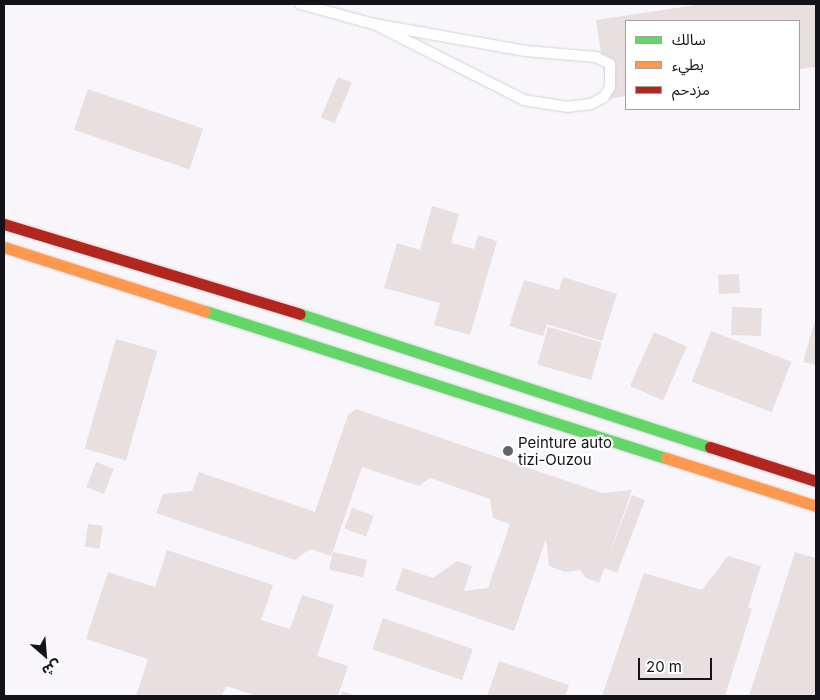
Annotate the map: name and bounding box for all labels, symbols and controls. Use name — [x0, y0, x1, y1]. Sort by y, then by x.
legend — [625, 20, 800, 110]
text: سالك — [672, 30, 706, 49]
text: بطيء — [672, 55, 704, 74]
text: مزدحم — [672, 80, 710, 99]
place label: Peinture auto tizi-Ouzou — [518, 433, 612, 468]
marker: Peinture auto tizi-Ouzou — [502, 445, 514, 457]
north arrow — [20, 630, 70, 680]
scale bar — [640, 648, 714, 680]
text: ش — [40, 657, 64, 681]
text: 20 m — [646, 657, 682, 676]

